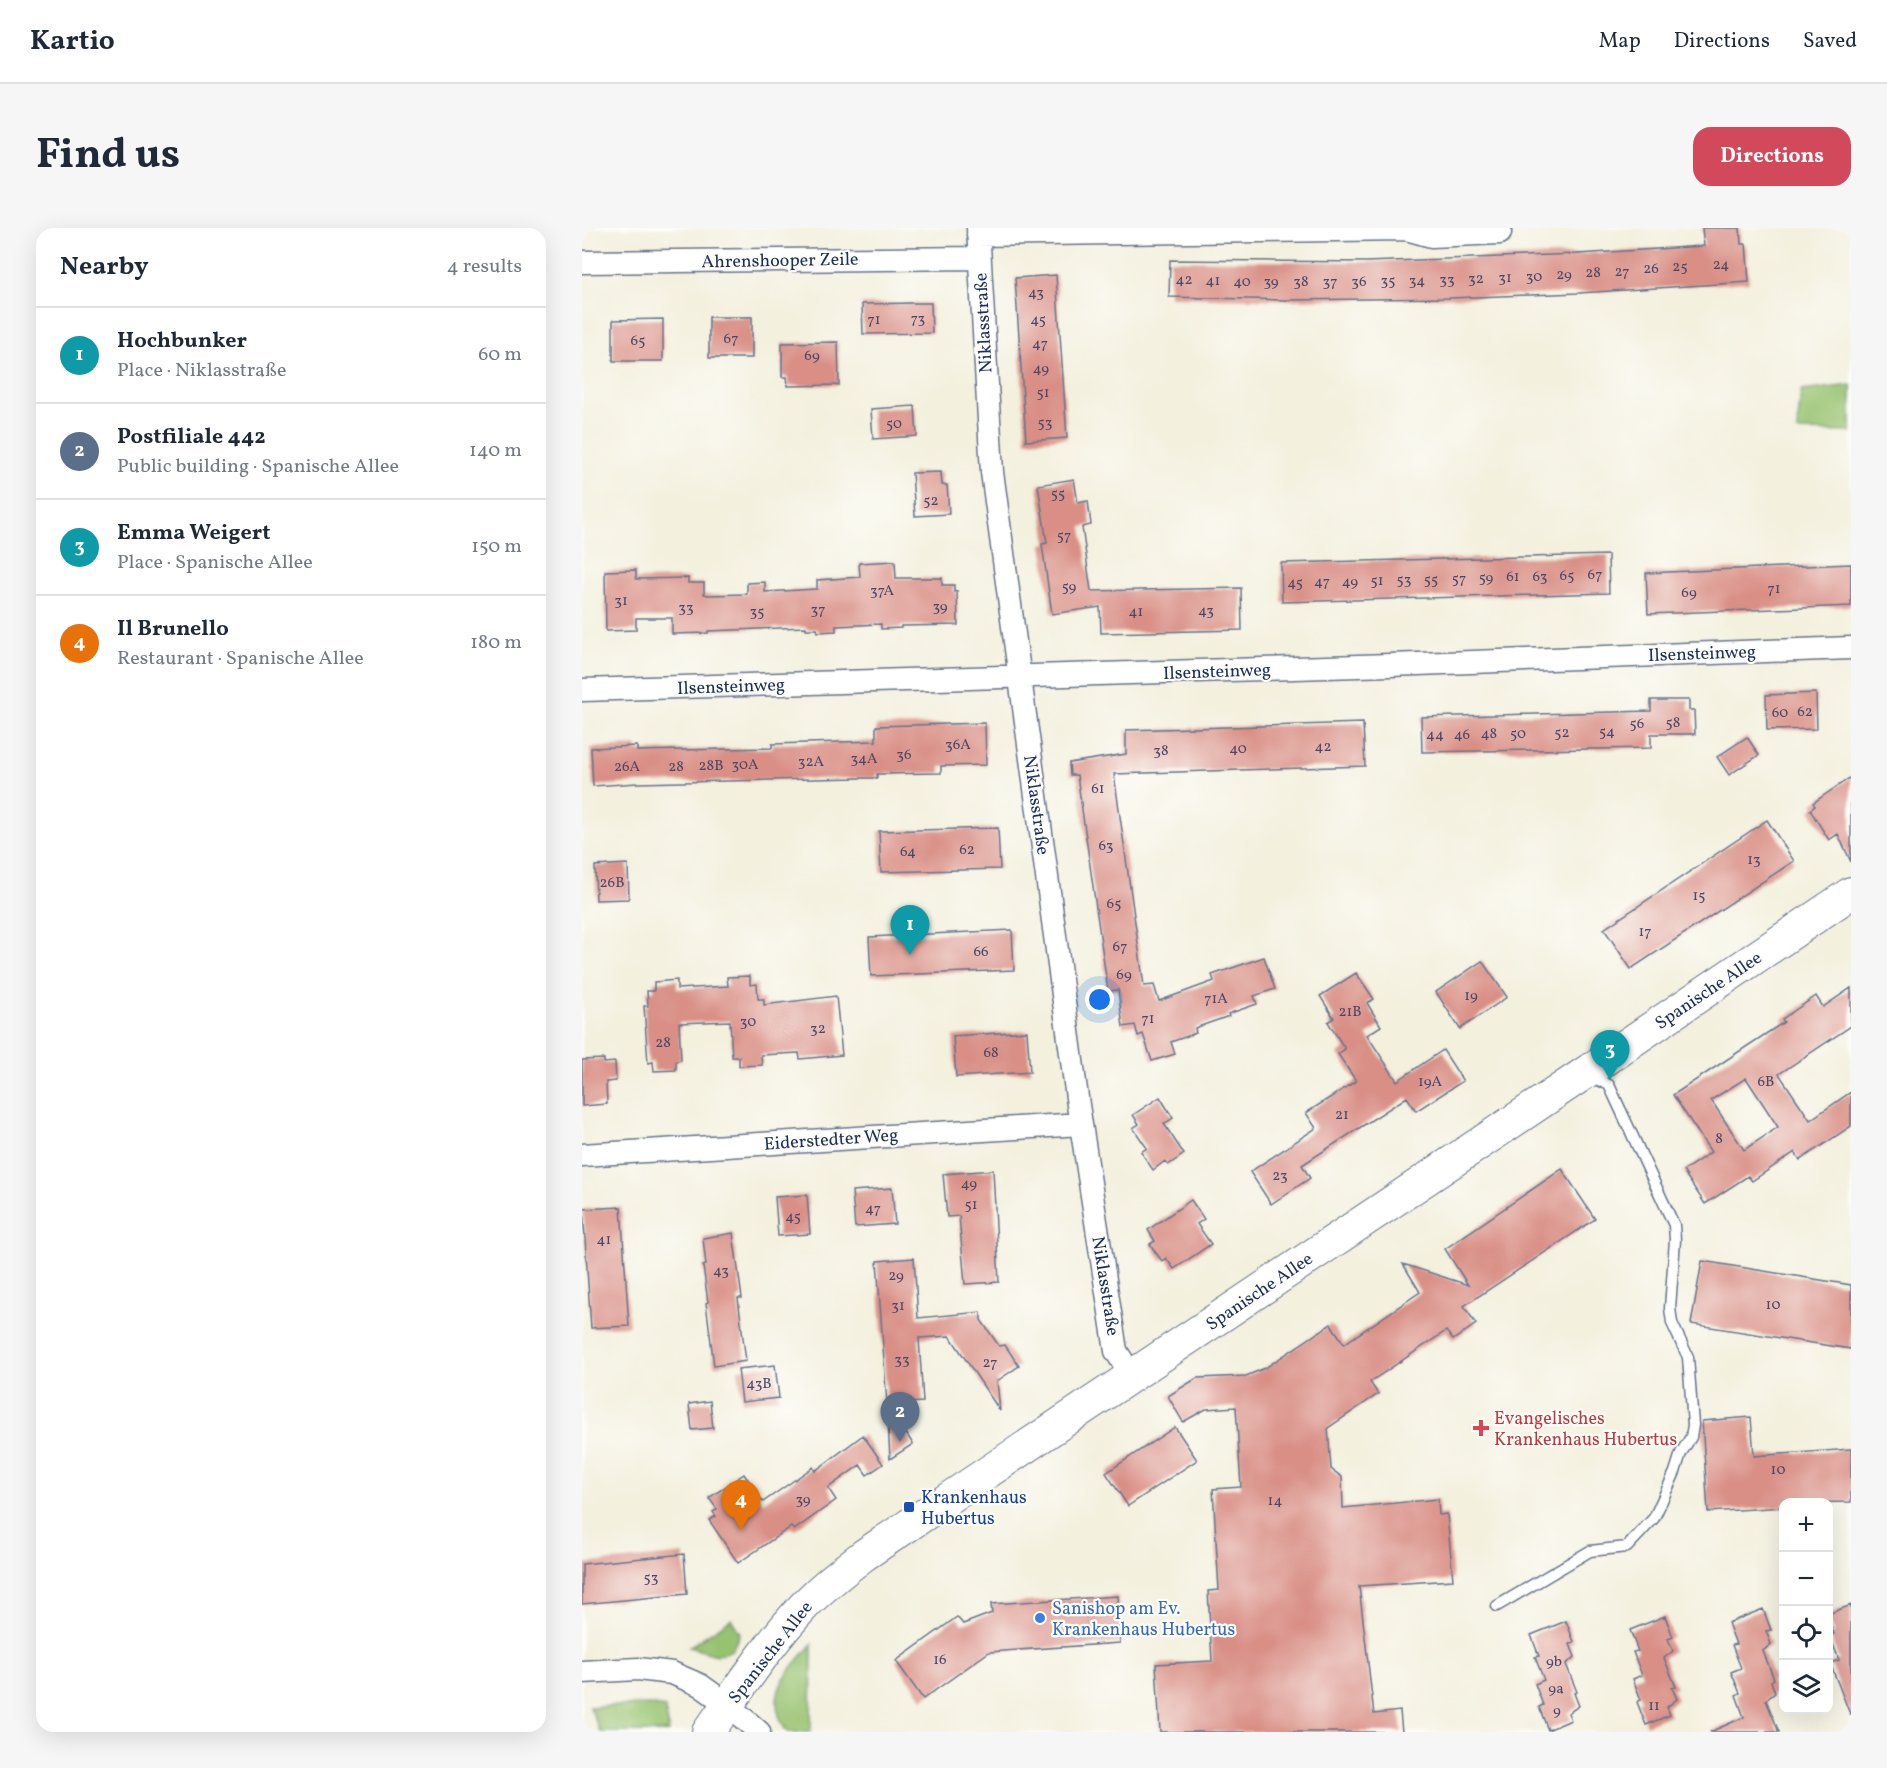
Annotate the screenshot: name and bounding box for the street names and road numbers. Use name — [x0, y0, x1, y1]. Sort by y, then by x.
street label: Ahrenshooper Zeile — [701, 248, 859, 275]
street label: Niklasstraße — [969, 272, 1000, 374]
street label: Ilsensteinweg — [1648, 640, 1756, 669]
street label: Ilsensteinweg — [1163, 658, 1271, 687]
street label: Ilsensteinweg — [677, 673, 785, 702]
street label: Niklasstraße — [1016, 754, 1055, 857]
street label: Spanische Allee — [1650, 946, 1767, 1036]
street label: Eiderstedter Weg — [763, 1123, 899, 1158]
street label: Niklasstraße — [1084, 1235, 1125, 1338]
street label: Spanische Allee — [1201, 1247, 1318, 1337]
street label: Spanische Allee — [723, 1596, 819, 1709]

